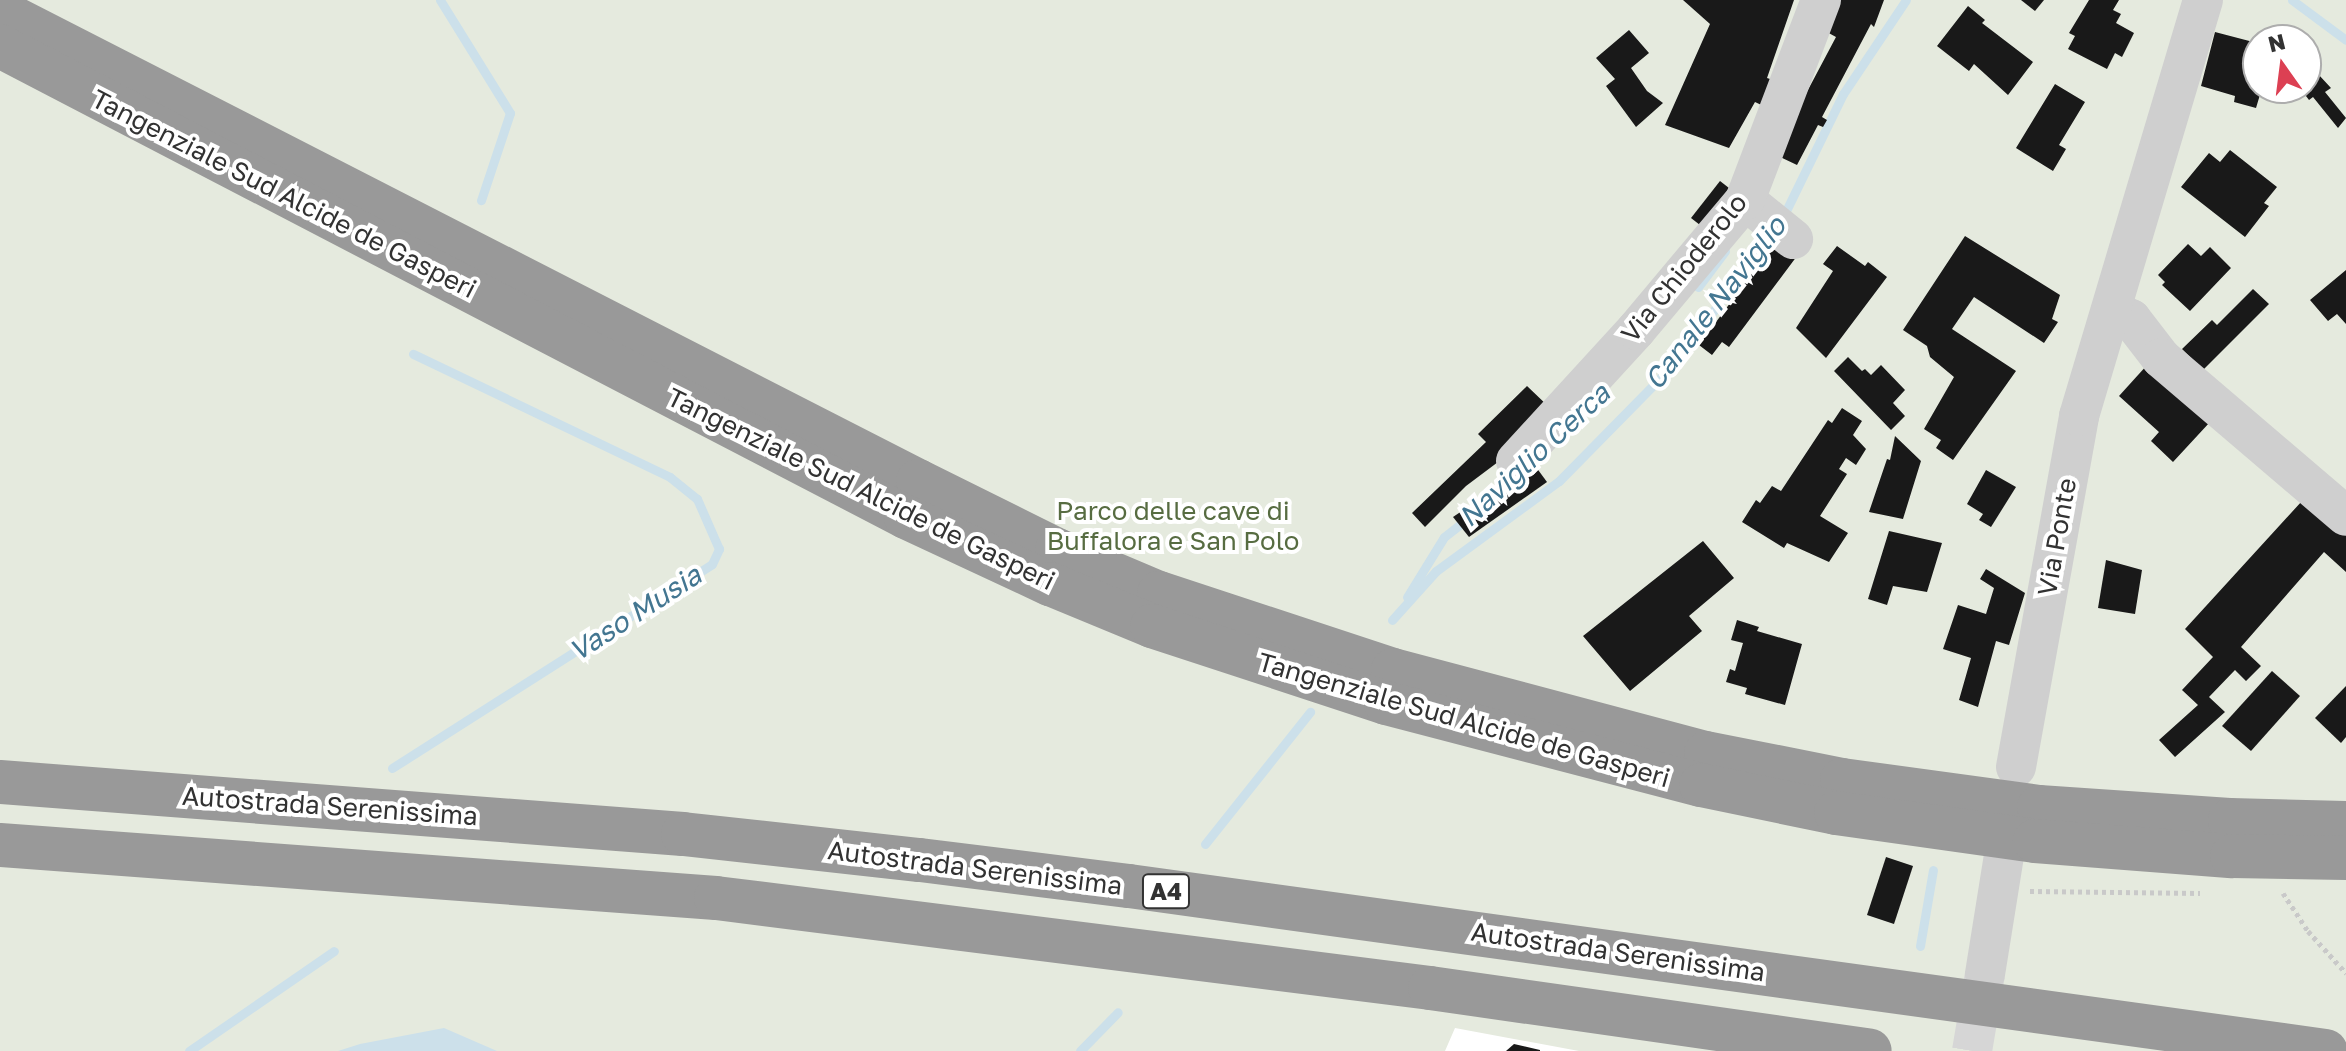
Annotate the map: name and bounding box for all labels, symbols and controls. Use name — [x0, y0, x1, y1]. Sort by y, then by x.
north arrow — [2242, 24, 2322, 104]
text: N — [2265, 27, 2288, 57]
street label: Tangenziale Sud Alcide de Gasperi — [87, 83, 481, 305]
street label: Via Chioderolo — [1615, 187, 1753, 349]
water label: Canale Naviglio — [1637, 210, 1793, 396]
water label: Naviglio Cerca — [1452, 376, 1616, 534]
street label: Tangenziale Sud Alcide de Gasperi — [662, 381, 1060, 597]
street label: Via Ponte — [2031, 476, 2083, 598]
park label: Parco delle cave di Buffalora e San Polo — [1047, 495, 1299, 556]
water label: Vaso Musia — [563, 558, 707, 668]
street label: Tangenziale Sud Alcide de Gasperi — [1254, 646, 1674, 794]
street label: Autostrada Serenissima — [181, 780, 479, 832]
street label: Autostrada Serenissima — [826, 834, 1124, 902]
road number: A4 — [1140, 871, 1192, 911]
street label: Autostrada Serenissima — [1469, 916, 1767, 988]

